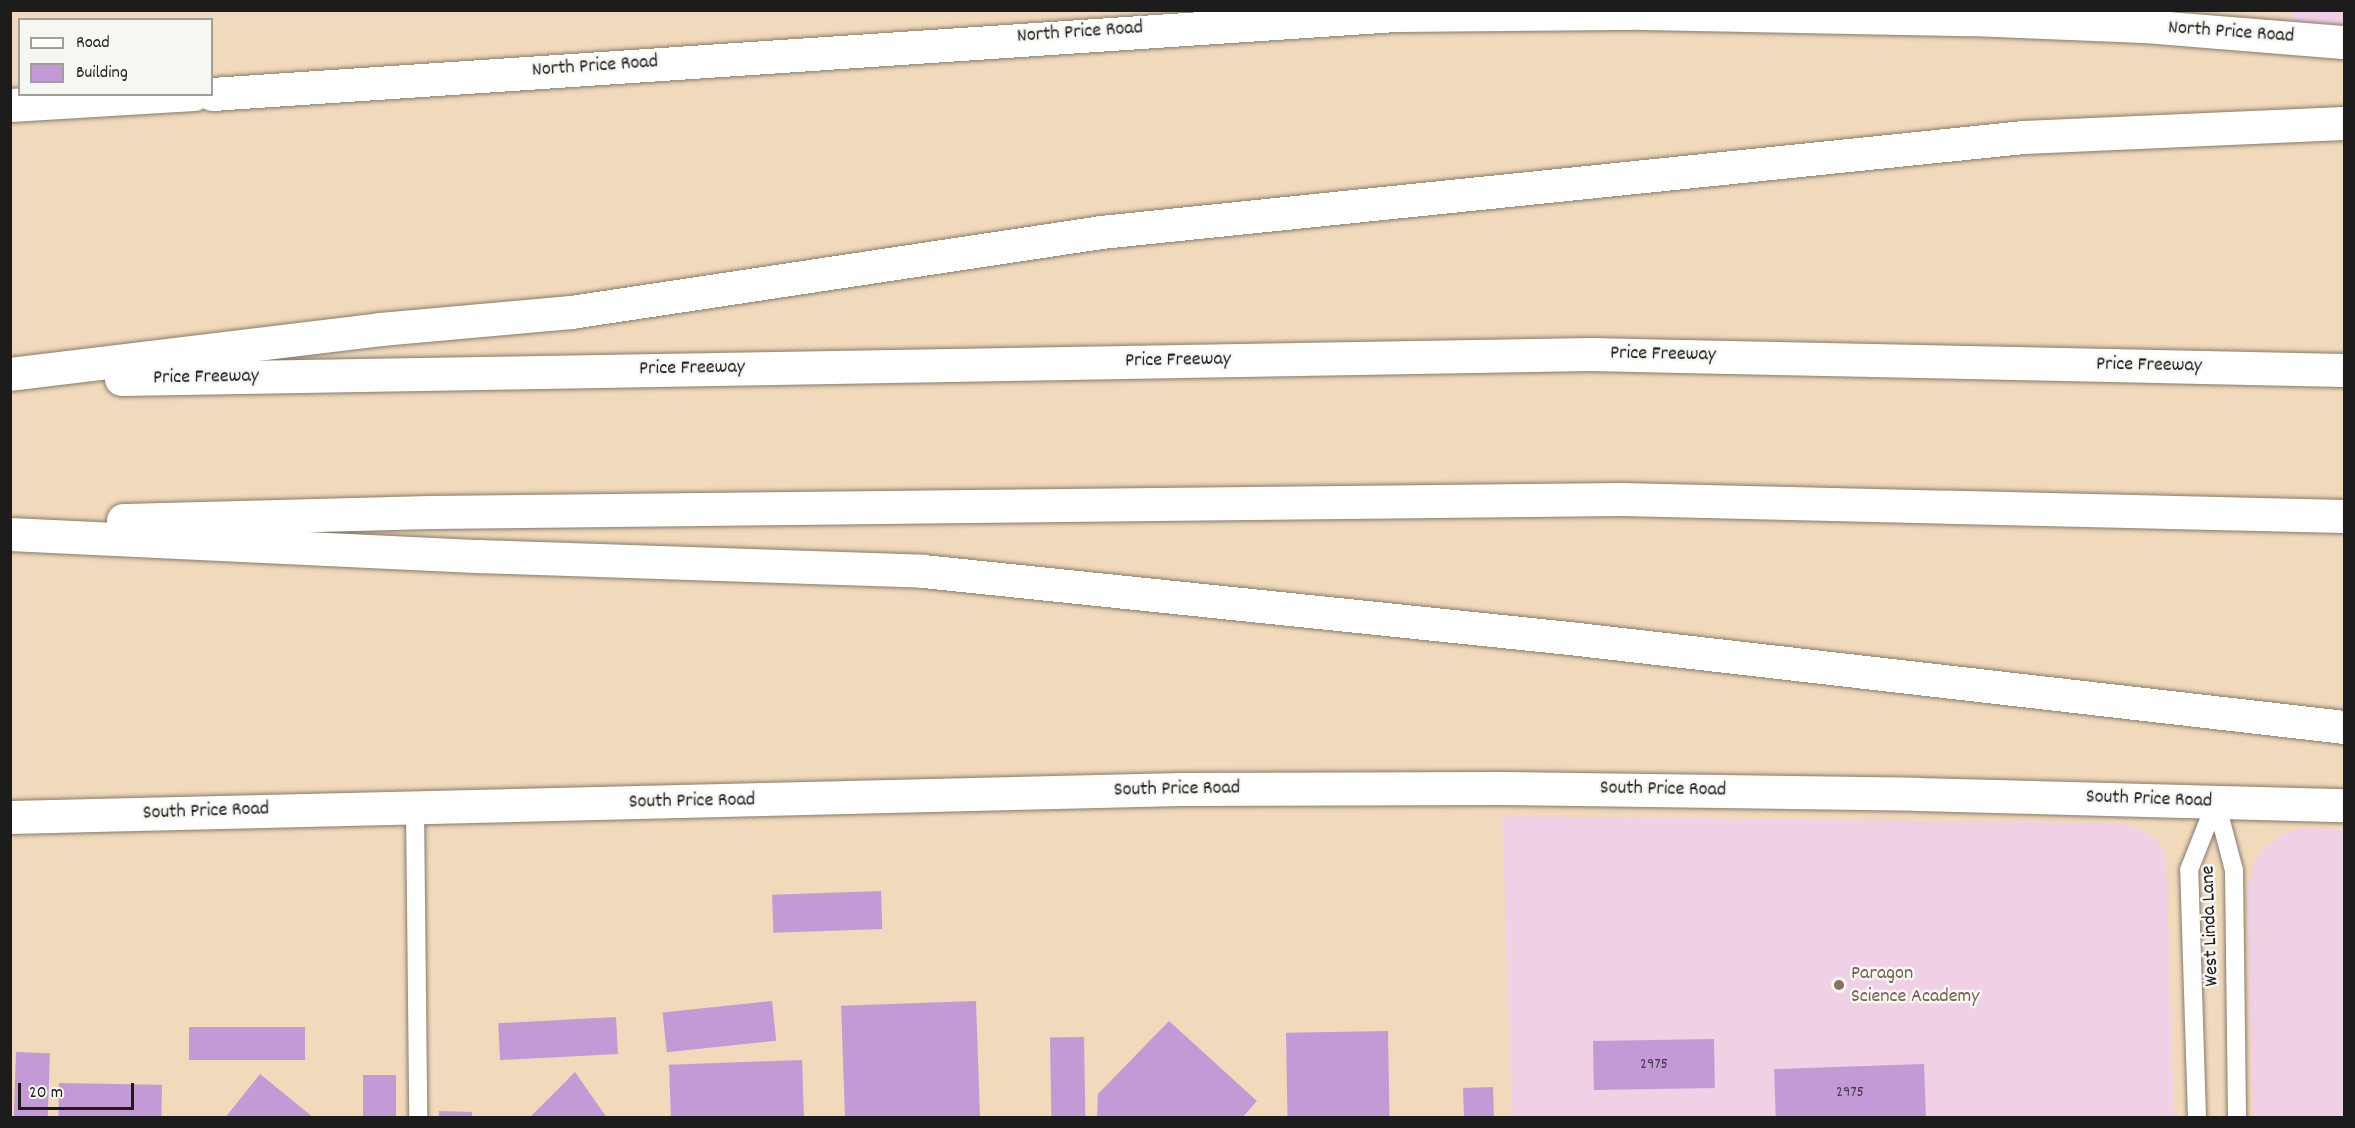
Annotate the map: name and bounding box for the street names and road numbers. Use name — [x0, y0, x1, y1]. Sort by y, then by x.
street label: North Price Road — [1016, 17, 1144, 49]
street label: North Price Road — [2167, 17, 2295, 49]
street label: North Price Road — [531, 51, 659, 83]
street label: Price Freeway — [1610, 342, 1716, 368]
street label: Price Freeway — [1125, 348, 1231, 374]
street label: Price Freeway — [2096, 353, 2202, 379]
street label: Price Freeway — [639, 356, 745, 382]
street label: Price Freeway — [153, 365, 259, 391]
street label: South Price Road — [1114, 777, 1240, 803]
street label: South Price Road — [1600, 777, 1726, 803]
street label: South Price Road — [2085, 786, 2213, 814]
street label: South Price Road — [629, 789, 755, 815]
street label: South Price Road — [142, 798, 270, 826]
street label: West Linda Lane — [2197, 865, 2225, 987]

